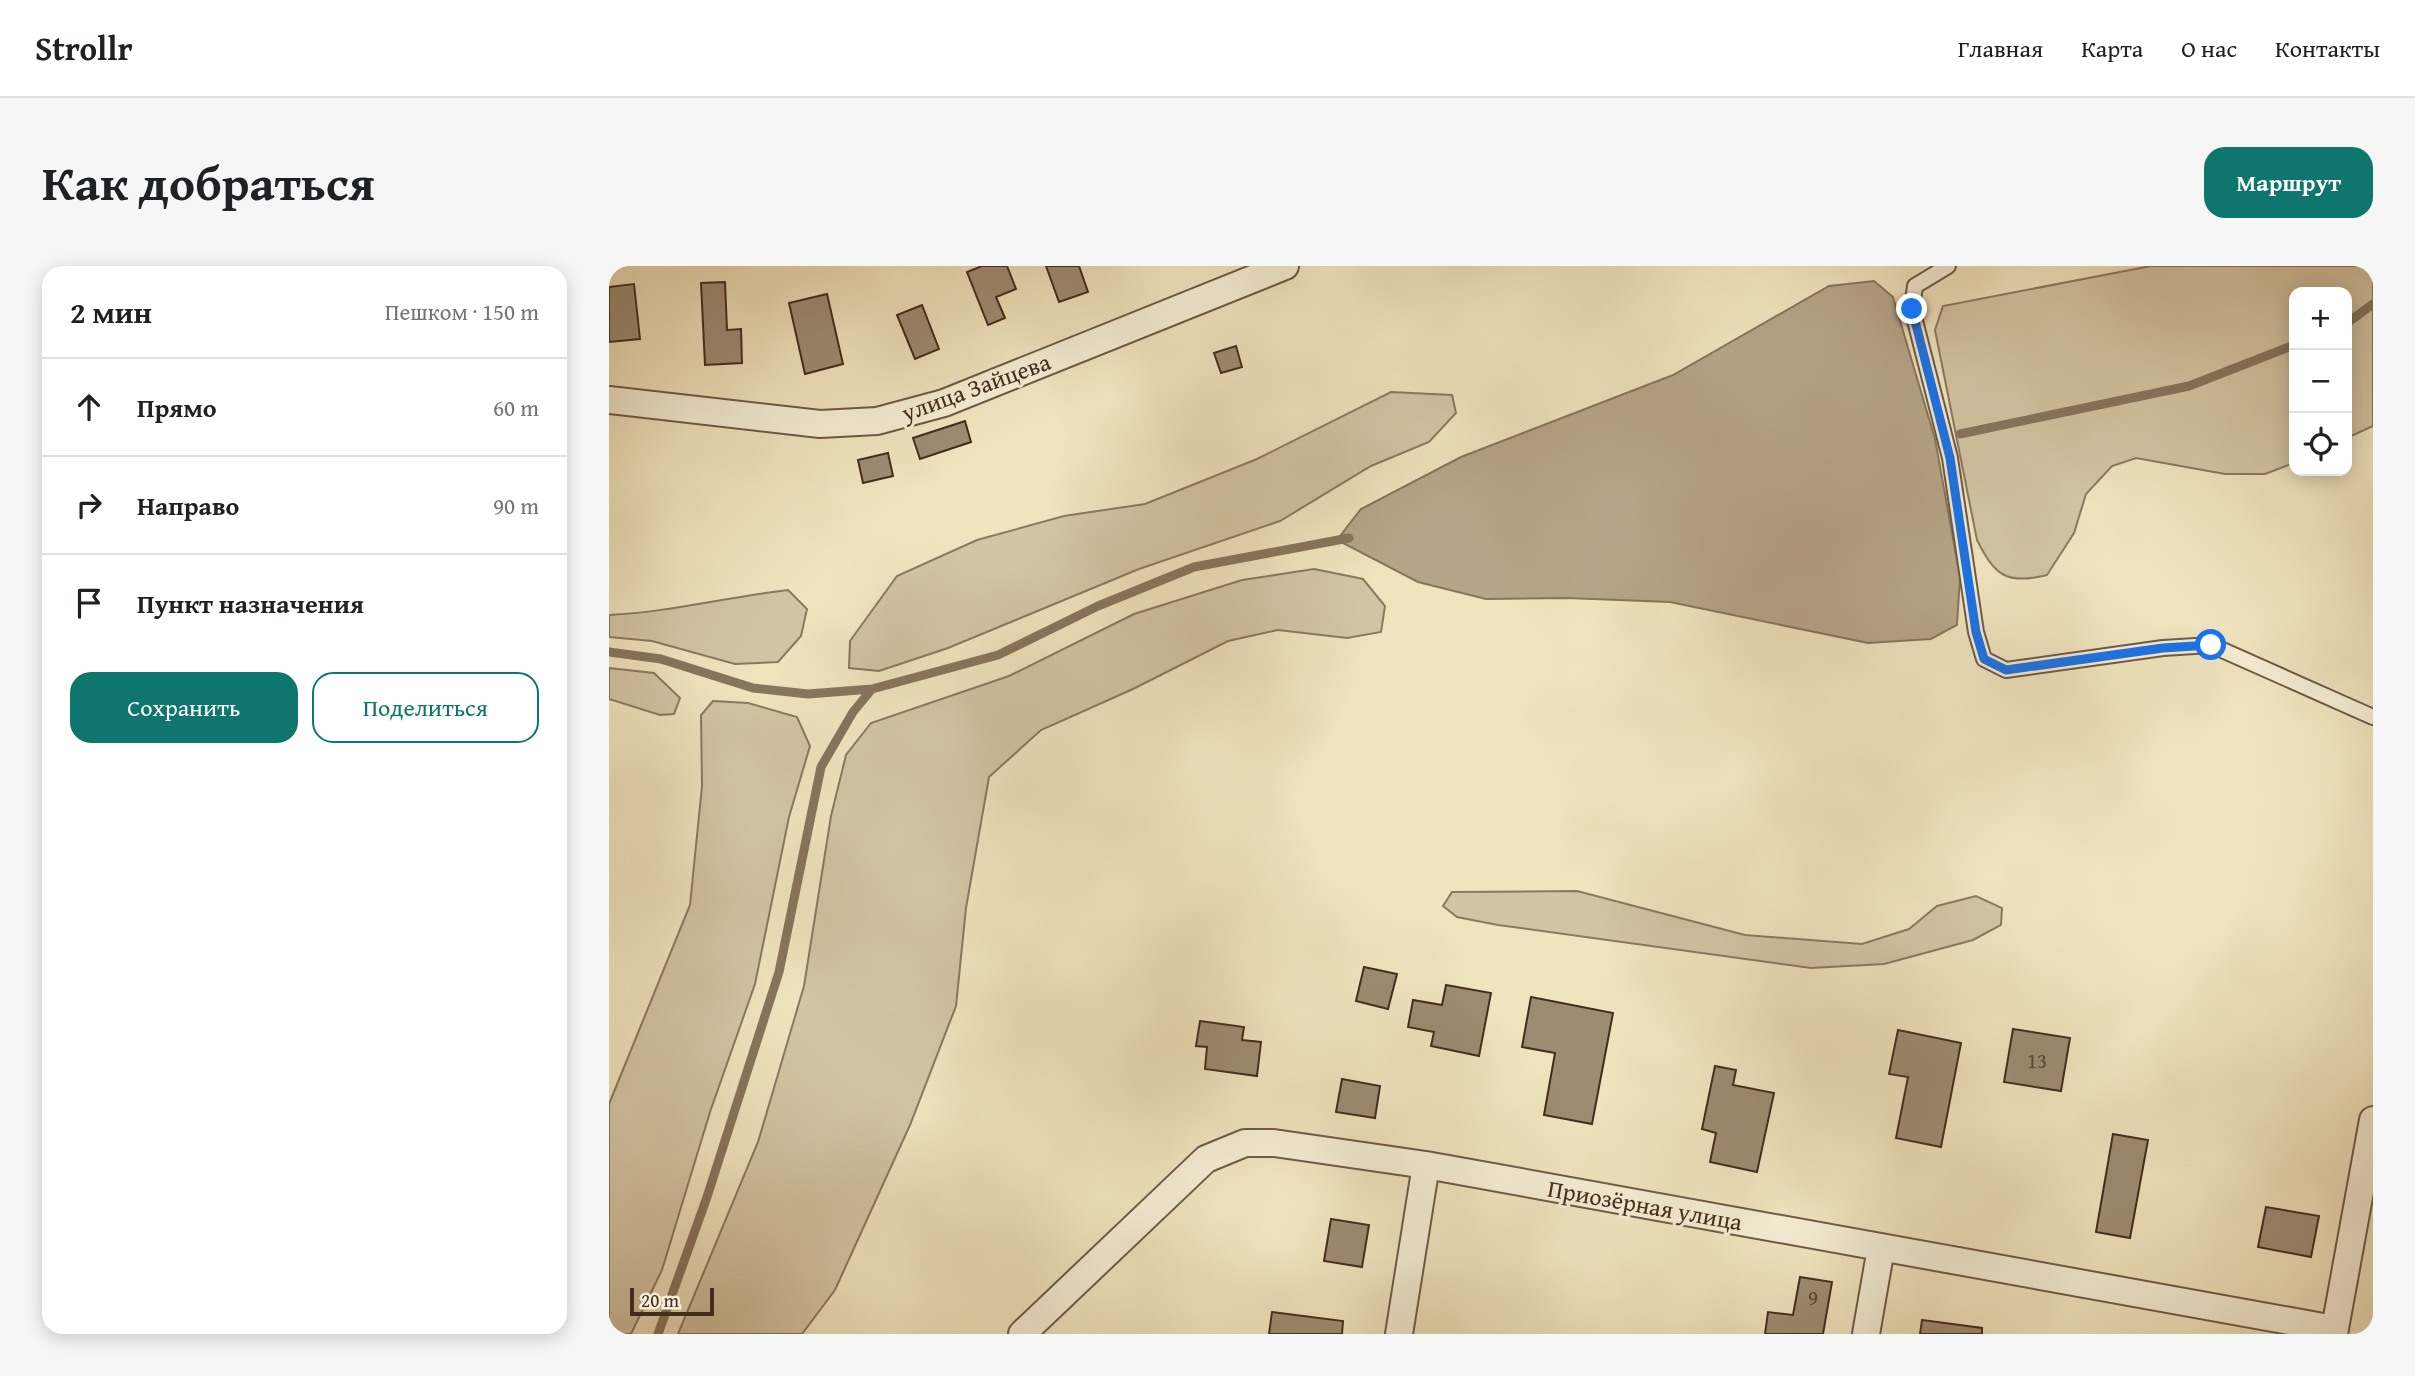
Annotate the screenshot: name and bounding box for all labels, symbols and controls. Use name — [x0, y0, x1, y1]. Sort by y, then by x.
text: Strollr — [35, 24, 133, 72]
text: Главная — [1958, 31, 2043, 66]
text: Карта — [2081, 31, 2143, 66]
text: О нас — [2181, 31, 2237, 66]
text: Контакты — [2275, 31, 2380, 66]
text: Как добраться — [42, 146, 375, 218]
button: Маршрут — [2204, 147, 2373, 218]
map controls — [2289, 287, 2352, 476]
button: + — [2289, 287, 2352, 350]
text: 2 мин — [70, 290, 152, 334]
route end — [1896, 293, 1927, 324]
text: Пешком · 150 m — [385, 295, 539, 328]
street label: улица Зайцева — [896, 344, 1056, 431]
button: − — [2289, 350, 2352, 413]
icon: ahead — [70, 388, 108, 426]
text: Прямо — [137, 388, 217, 427]
text: 60 m — [493, 391, 539, 424]
button: locate — [2289, 413, 2352, 476]
icon: right — [70, 486, 108, 524]
text: Направо — [137, 486, 239, 525]
text: 90 m — [493, 489, 539, 522]
icon: arrive — [70, 584, 108, 622]
text: Пункт назначения — [137, 584, 364, 623]
route start — [2195, 629, 2226, 660]
button: Сохранить — [70, 672, 298, 743]
button: Поделиться — [312, 672, 539, 743]
house number: 13 — [2027, 1045, 2047, 1076]
street label: Приозёрная улица — [1545, 1171, 1746, 1239]
house number: 9 — [1808, 1282, 1818, 1313]
scale bar — [630, 1285, 714, 1317]
text: 20 m — [641, 1286, 679, 1314]

